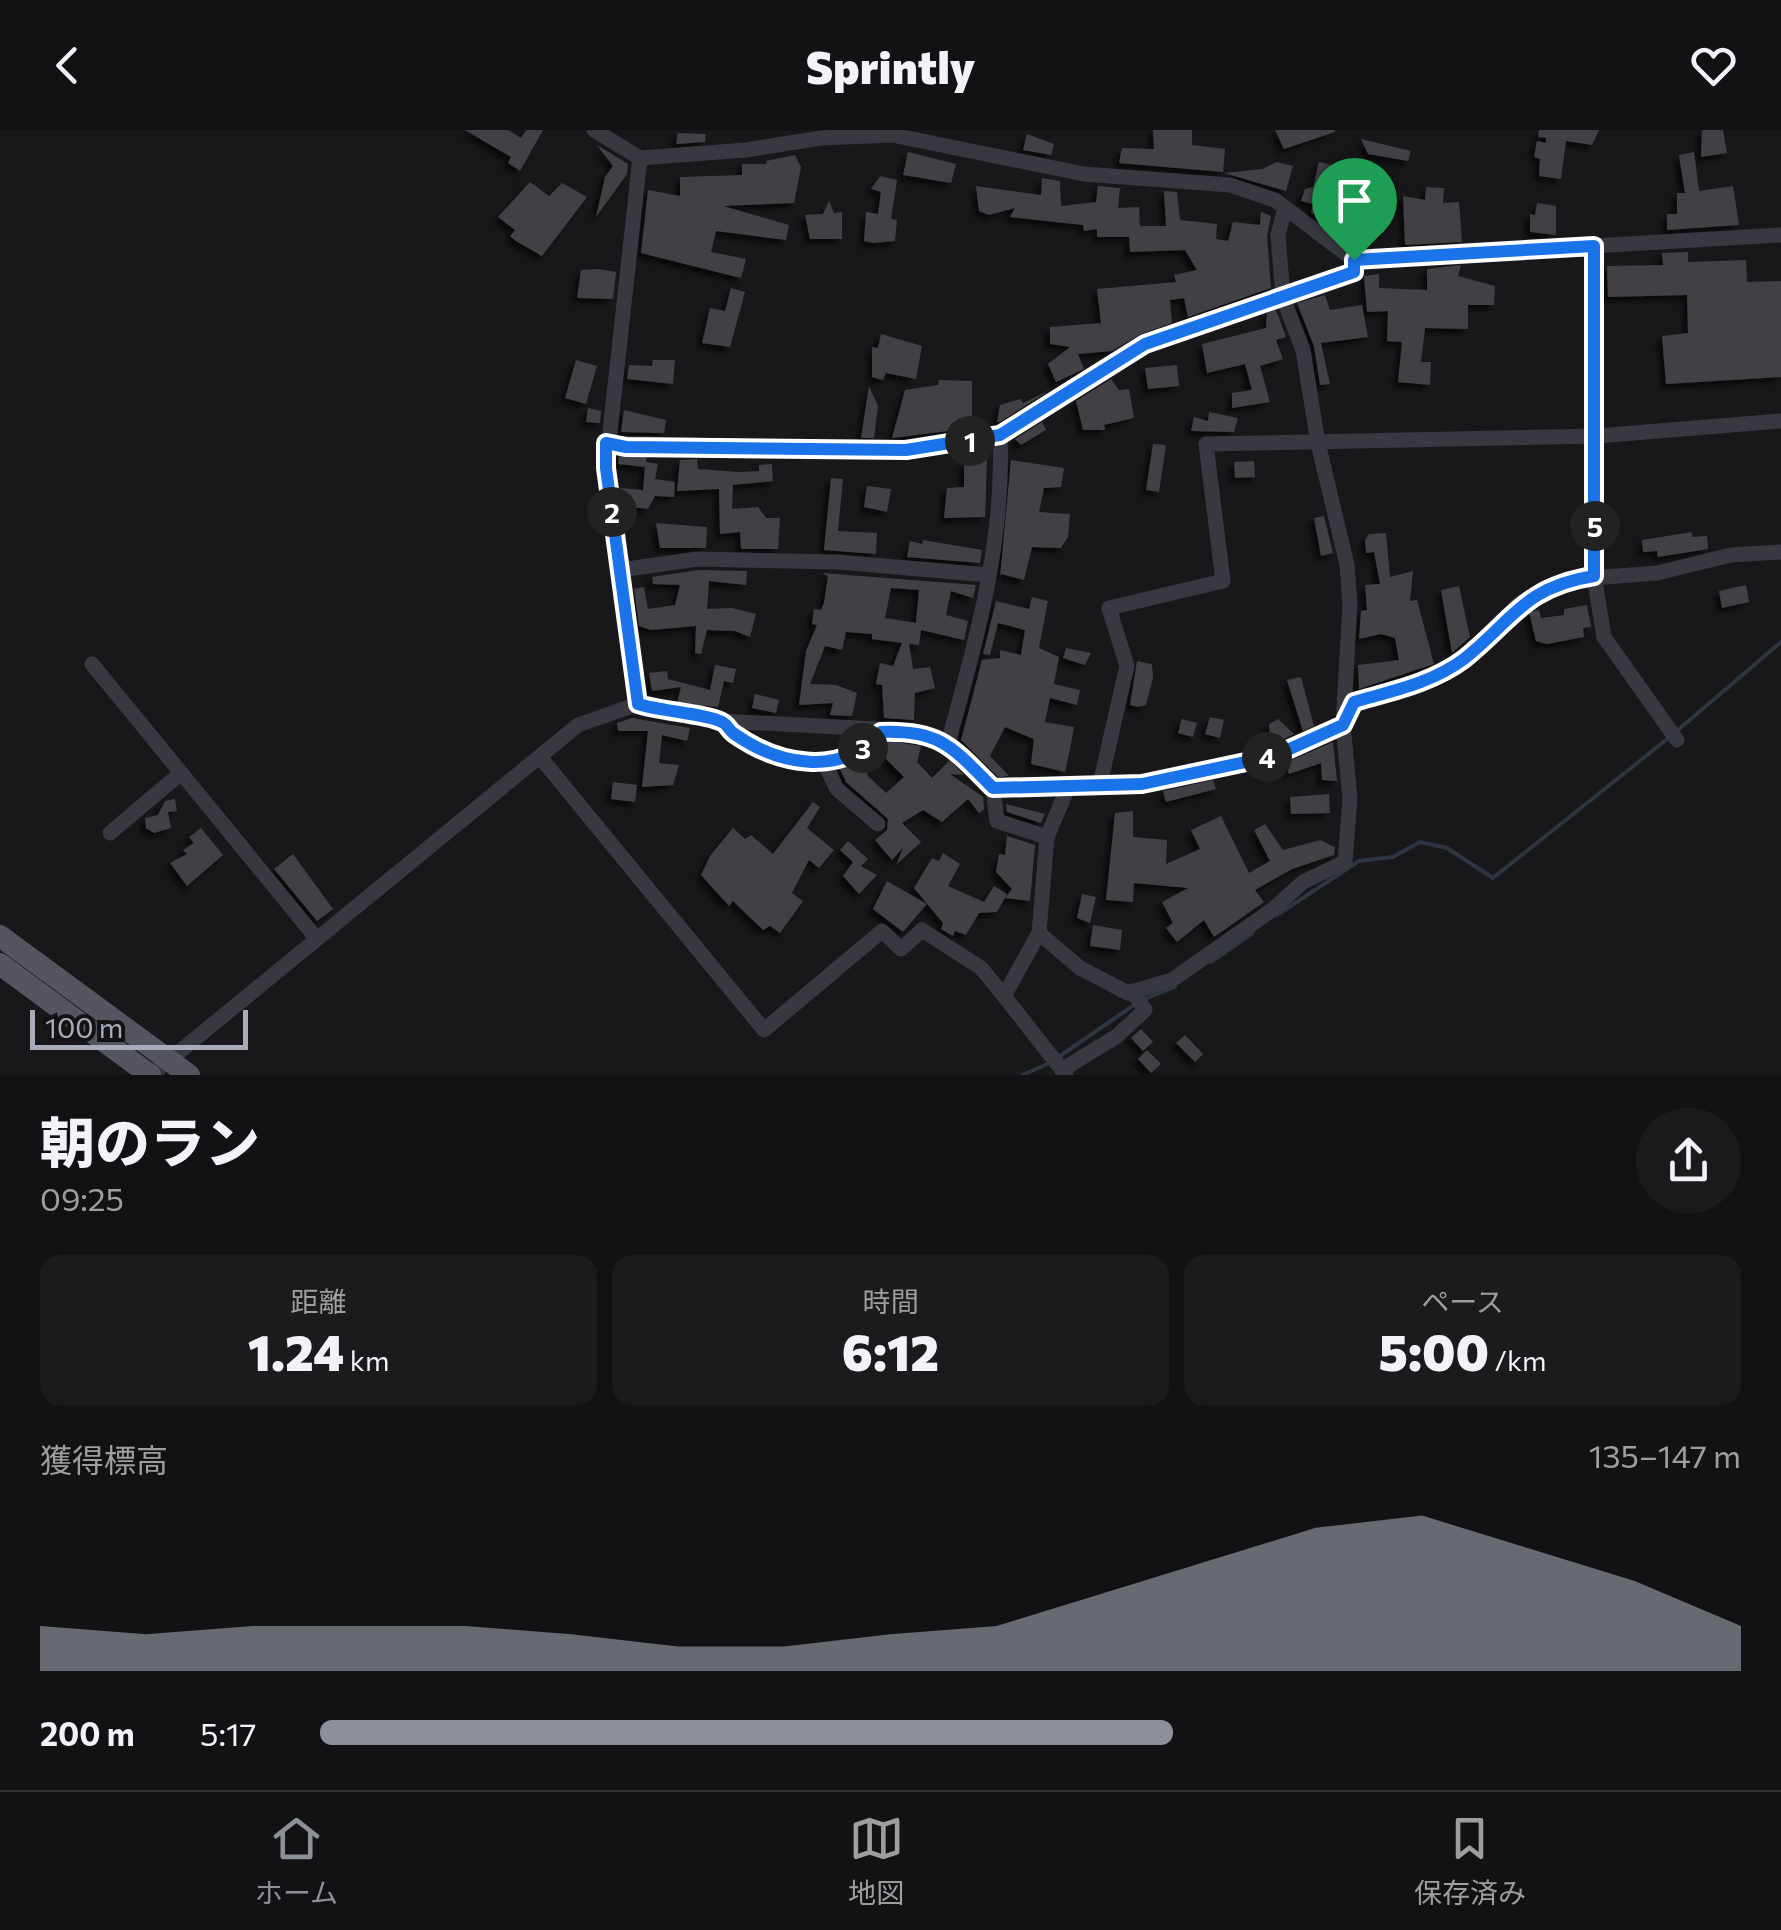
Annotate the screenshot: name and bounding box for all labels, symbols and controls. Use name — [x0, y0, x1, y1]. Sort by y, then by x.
icon: back — [40, 38, 95, 93]
text: Sprintly — [806, 38, 975, 93]
icon: heart — [1686, 38, 1741, 93]
pin — [1312, 158, 1397, 261]
icon: arrive — [1327, 173, 1382, 228]
pin: 1 — [945, 416, 995, 466]
text: 1 — [964, 424, 976, 458]
pin: 2 — [587, 487, 637, 537]
text: 2 — [604, 495, 620, 529]
pin: 5 — [1570, 501, 1620, 551]
text: 5 — [1587, 509, 1603, 543]
pin: 3 — [838, 723, 888, 773]
text: 3 — [855, 731, 871, 765]
pin: 4 — [1242, 732, 1292, 782]
text: 4 — [1258, 740, 1276, 774]
scale bar — [30, 1005, 248, 1050]
text: 100 m — [45, 1010, 123, 1044]
text: 朝のラン — [40, 1107, 260, 1174]
button: share — [1636, 1108, 1741, 1213]
text: 09:25 — [40, 1178, 124, 1218]
text: 距離 — [290, 1284, 347, 1318]
text: 時間 — [862, 1284, 919, 1318]
text: ペース — [1421, 1284, 1504, 1318]
text: 1.24 — [248, 1320, 344, 1381]
text: 6:12 — [842, 1320, 939, 1381]
text: 5:00 — [1379, 1320, 1489, 1381]
text: km — [344, 1343, 389, 1377]
text: /km — [1489, 1343, 1547, 1377]
text: 135–147 m — [1589, 1435, 1741, 1475]
text: 獲得標高 — [40, 1439, 168, 1479]
text: 200 m — [40, 1713, 135, 1753]
text: 5:17 — [200, 1713, 257, 1753]
tab: ホーム — [255, 1811, 338, 1911]
tab: 地図 — [848, 1811, 904, 1911]
tab: 保存済み — [1414, 1811, 1526, 1911]

